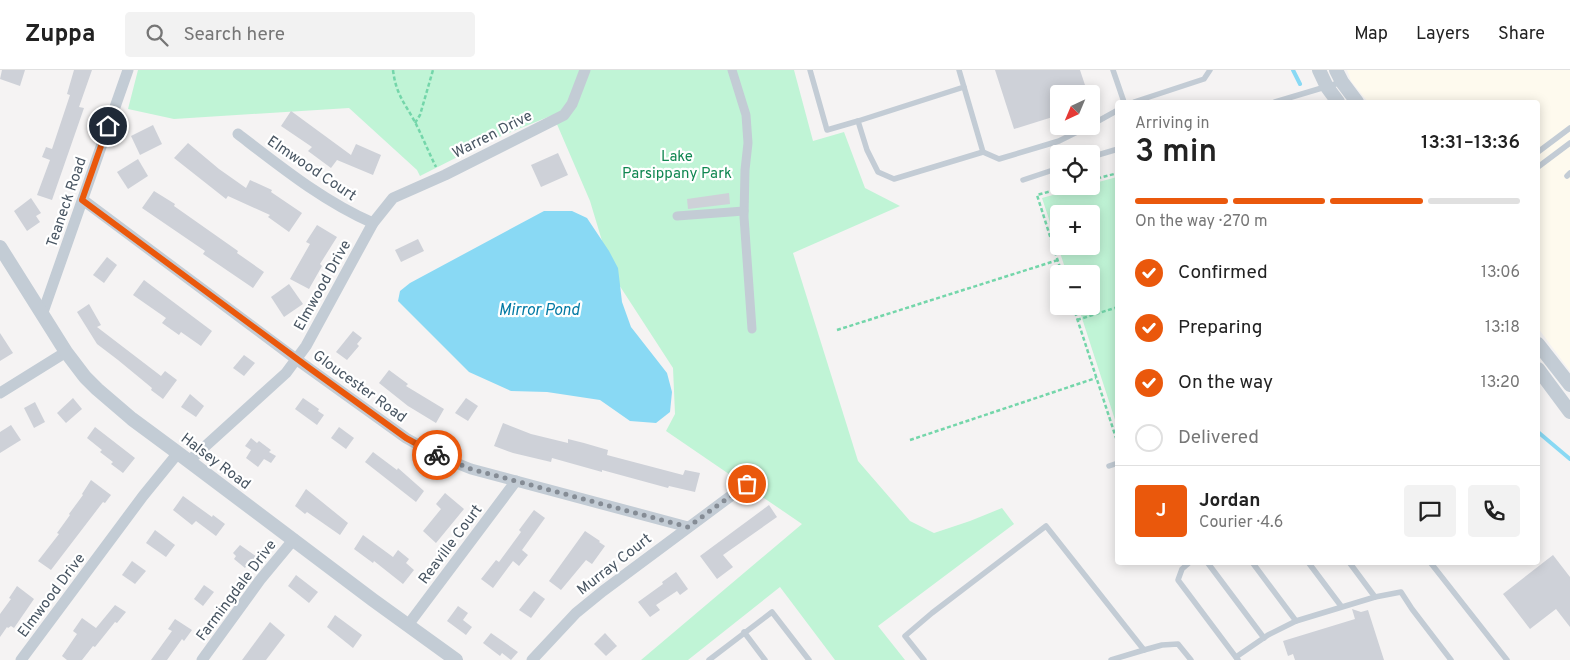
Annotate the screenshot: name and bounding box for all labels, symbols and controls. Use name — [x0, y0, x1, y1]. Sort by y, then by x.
search box — [125, 12, 475, 57]
text: Zuppa — [25, 20, 95, 50]
icon: search — [143, 21, 171, 49]
text: Search here — [183, 23, 285, 47]
text: Map — [1354, 23, 1388, 46]
text: Layers — [1416, 23, 1470, 46]
text: Share — [1498, 23, 1545, 46]
north arrow — [1050, 85, 1100, 135]
map controls — [1050, 85, 1100, 315]
pin — [87, 105, 129, 147]
street label: Warren Drive — [449, 107, 536, 164]
icon: home — [94, 112, 122, 140]
text: Arriving in — [1135, 114, 1210, 134]
text: 13:31–13:36 — [1421, 131, 1520, 155]
street label: Elmwood Court — [263, 132, 359, 206]
text: 3 min — [1135, 133, 1217, 173]
button: locate — [1050, 145, 1100, 195]
park label: Lake Parsippany Park — [622, 148, 732, 184]
street label: Teaneck Road — [43, 155, 92, 250]
button: + — [1050, 205, 1100, 255]
text: On the way · 270 m — [1135, 212, 1268, 232]
street label: Elmwood Drive — [291, 237, 356, 334]
icon: check — [1135, 259, 1163, 287]
text: Confirmed — [1178, 261, 1268, 285]
text: 13:06 — [1481, 263, 1520, 283]
button: − — [1050, 265, 1100, 315]
water label: Mirror Pond — [498, 301, 581, 321]
icon: check — [1135, 314, 1163, 342]
text: Preparing — [1178, 316, 1262, 340]
text: 13:18 — [1485, 318, 1520, 338]
street label: Gloucester Road — [309, 347, 410, 428]
icon: check — [1135, 369, 1163, 397]
text: On the way — [1178, 371, 1273, 395]
text: 13:20 — [1481, 373, 1520, 393]
text: Delivered — [1178, 426, 1259, 450]
street label: Halsey Road — [176, 430, 254, 495]
courier — [412, 430, 462, 480]
icon: bike — [423, 441, 451, 469]
pin — [726, 463, 768, 505]
icon: bag — [733, 470, 761, 498]
button: chat — [1404, 485, 1456, 537]
button: phone — [1468, 485, 1520, 537]
text: Jordan — [1199, 489, 1261, 513]
text: J — [1156, 499, 1166, 523]
street label: Reaville Court — [415, 501, 487, 588]
text: Courier · 4.6 — [1199, 513, 1283, 533]
street label: Murray Court — [574, 530, 656, 600]
street label: Farmingdale Drive — [193, 536, 282, 645]
street label: Elmwood Drive — [14, 550, 90, 642]

